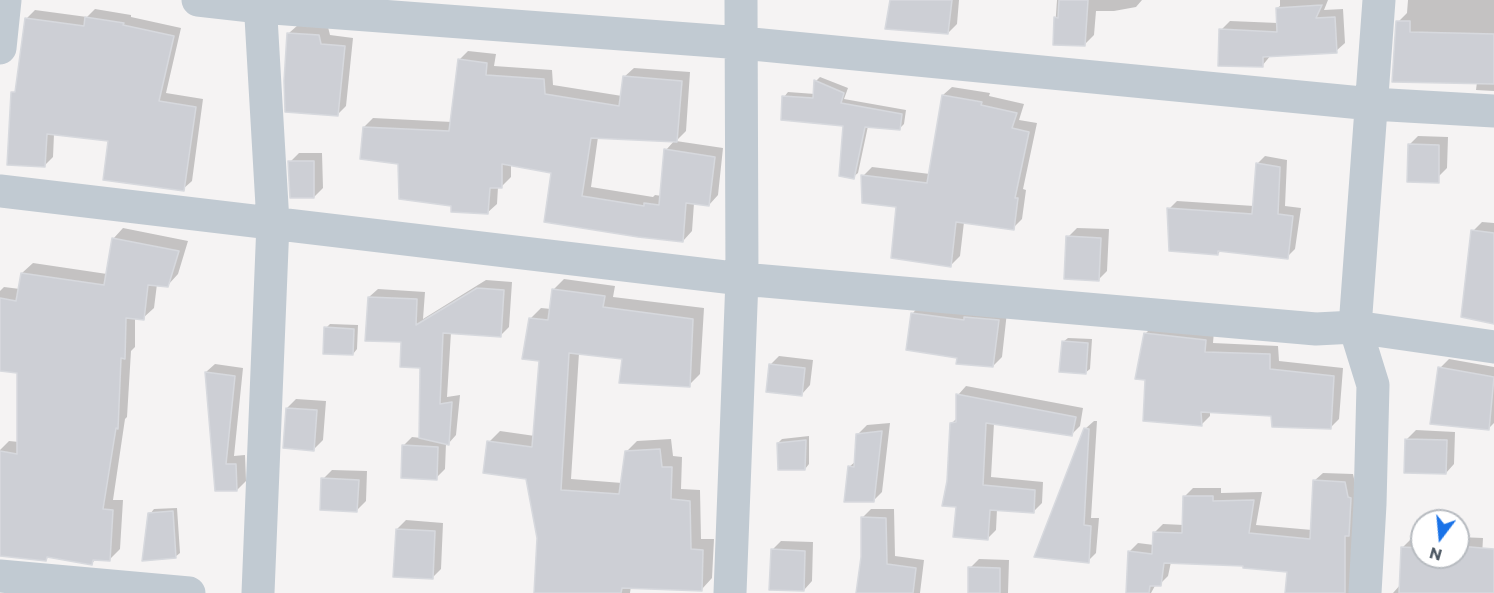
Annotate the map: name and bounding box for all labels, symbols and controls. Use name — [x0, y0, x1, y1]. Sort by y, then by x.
north arrow — [1410, 509, 1470, 569]
text: N — [1427, 544, 1444, 566]

